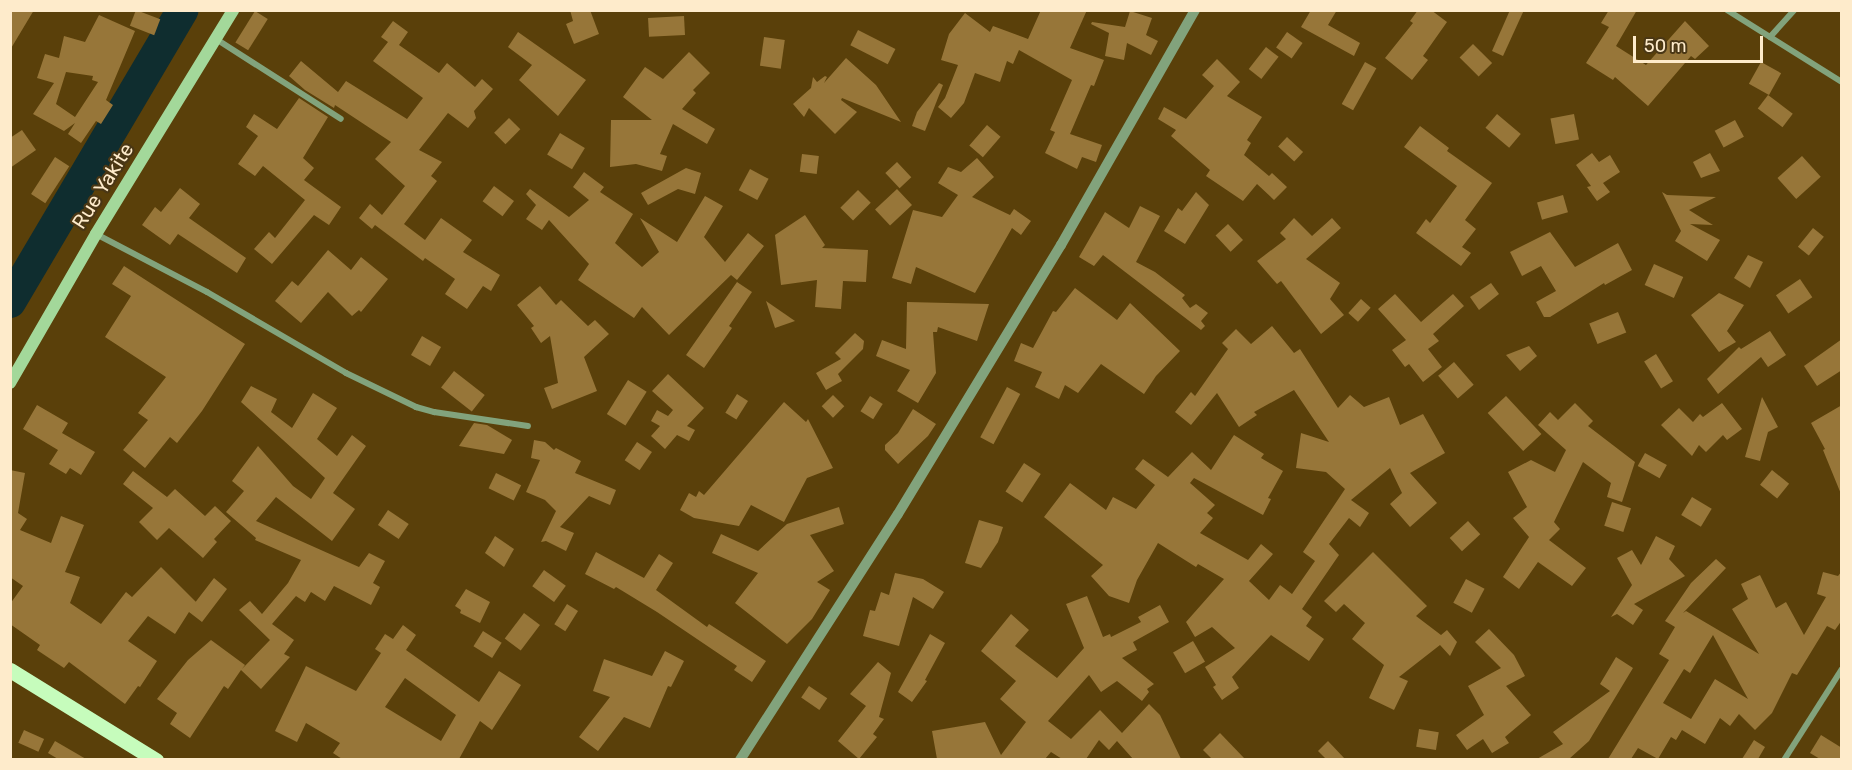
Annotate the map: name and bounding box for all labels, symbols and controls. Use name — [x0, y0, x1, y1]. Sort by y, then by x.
scale bar — [1636, 24, 1766, 62]
text: 50 m — [1644, 35, 1687, 57]
street label: Rue Yakite — [67, 138, 139, 234]

